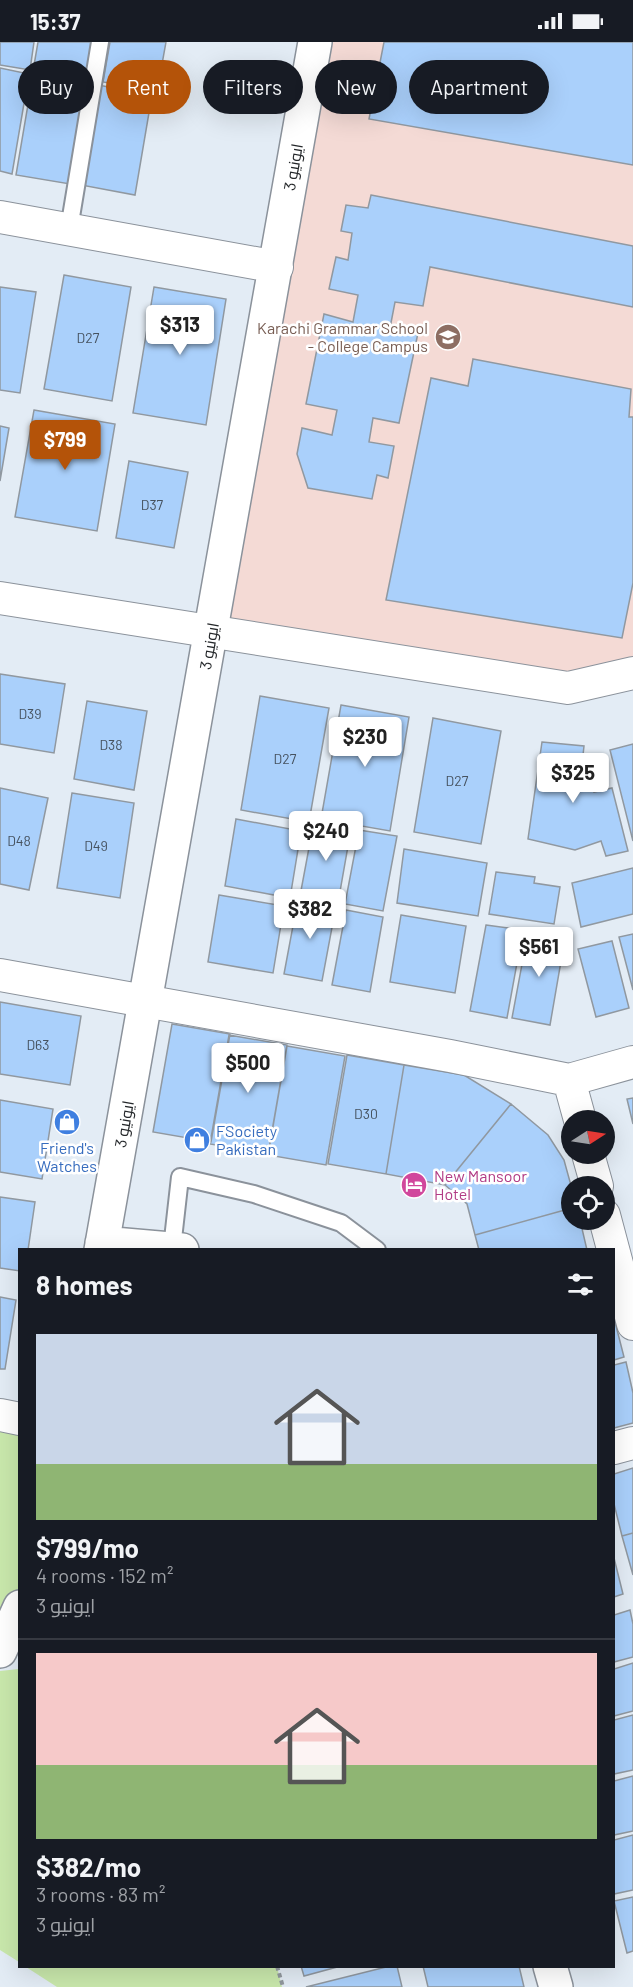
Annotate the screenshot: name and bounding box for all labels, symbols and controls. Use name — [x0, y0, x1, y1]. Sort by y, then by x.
text: 15:37 — [30, 8, 80, 34]
chip: Buy — [18, 60, 94, 114]
chip: Rent — [106, 60, 191, 114]
chip: Filters — [203, 60, 303, 114]
chip: New — [315, 60, 397, 114]
chip: Apartment — [409, 60, 549, 114]
street label: ایونیو 3 — [279, 142, 307, 192]
pin: $313 — [144, 305, 216, 356]
text: $313 — [160, 312, 200, 336]
place label: Karachi Grammar School - College Campus — [257, 318, 428, 355]
school or university icon: Karachi Grammar School - College Campus — [433, 322, 463, 352]
house number: D27 — [77, 329, 100, 346]
pin: $799 — [29, 420, 101, 471]
text: $799 — [44, 427, 86, 451]
house number: D37 — [141, 496, 164, 513]
street label: ایونیو 3 — [195, 621, 223, 671]
house number: D39 — [18, 705, 42, 722]
pin: $230 — [329, 717, 401, 768]
text: $230 — [343, 724, 387, 748]
house number: D38 — [99, 736, 123, 753]
house number: D27 — [274, 750, 297, 767]
pin: $325 — [537, 753, 609, 804]
text: $325 — [551, 760, 595, 784]
house number: D27 — [446, 772, 469, 789]
pin: $240 — [290, 811, 362, 862]
text: $240 — [303, 818, 349, 842]
house number: D48 — [7, 832, 31, 849]
house number: D49 — [84, 837, 108, 854]
pin: $382 — [274, 889, 346, 940]
text: $382 — [288, 896, 332, 920]
pin: $561 — [503, 927, 575, 978]
text: $561 — [519, 934, 559, 958]
house number: D63 — [26, 1036, 50, 1053]
pin: $500 — [212, 1043, 284, 1094]
text: $500 — [225, 1050, 271, 1074]
street label: ایونیو 3 — [110, 1099, 138, 1149]
house number: D30 — [354, 1105, 378, 1122]
shop icon: Friend's Watches — [52, 1107, 82, 1137]
north arrow — [561, 1110, 615, 1164]
map controls — [561, 1110, 615, 1230]
place label: FSociety Pakistan — [216, 1121, 278, 1158]
shop icon: FSociety Pakistan — [182, 1125, 212, 1155]
place label: Friend's Watches — [37, 1138, 97, 1175]
place label: New Mansoor Hotel — [434, 1166, 527, 1203]
hotel icon: New Mansoor Hotel — [399, 1170, 429, 1200]
button: locate — [561, 1176, 615, 1230]
icon: filters — [564, 1268, 597, 1301]
text: 8 homes — [36, 1269, 133, 1300]
icon: home — [263, 1373, 371, 1481]
text: $799/mo — [36, 1532, 139, 1563]
text: 4 rooms · 152 m² — [36, 1563, 173, 1587]
text: ایونیو 3 — [36, 1593, 95, 1617]
icon: home — [263, 1692, 371, 1800]
text: $382/mo — [36, 1851, 141, 1882]
text: 3 rooms · 83 m² — [36, 1882, 165, 1906]
text: ایونیو 3 — [36, 1912, 95, 1936]

